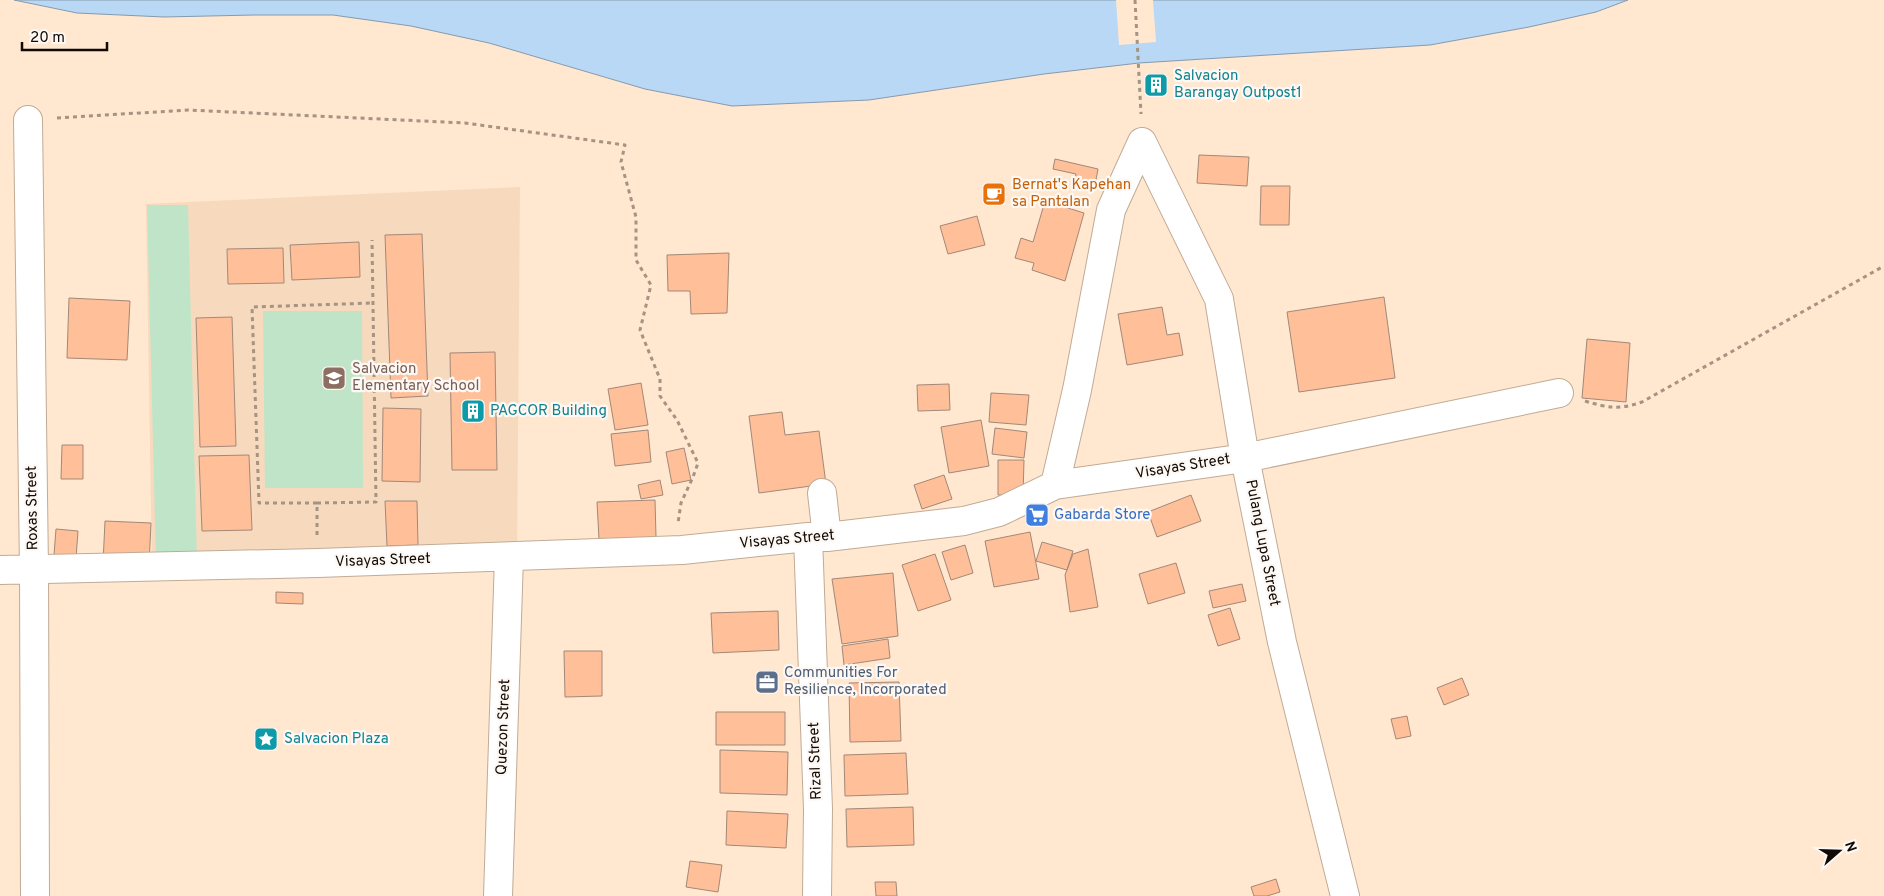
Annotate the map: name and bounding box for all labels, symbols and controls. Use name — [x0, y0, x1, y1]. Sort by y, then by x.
scale bar — [22, 20, 108, 52]
text: 20 m — [30, 29, 65, 48]
place label: Salvacion Barangay Outpost1 — [1174, 67, 1302, 103]
building icon: Salvacion Barangay Outpost1 — [1143, 72, 1169, 98]
place label: Bernat's Kapehan sa Pantalan — [1012, 176, 1131, 212]
cafe icon: Bernat's Kapehan sa Pantalan — [981, 181, 1007, 207]
place label: Salvacion Elementary School — [352, 360, 479, 396]
school or university icon: Salvacion Elementary School — [321, 365, 347, 391]
building icon: PAGCOR Building — [460, 398, 486, 424]
place label: PAGCOR Building — [490, 402, 607, 421]
street label: Visayas Street — [1134, 450, 1232, 484]
street label: Roxas Street — [23, 465, 43, 551]
street label: Pulang Lupa Street — [1240, 478, 1284, 608]
supermarket icon: Gabarda Store — [1024, 502, 1050, 528]
place label: Gabarda Store — [1054, 506, 1150, 525]
street label: Visayas Street — [738, 526, 836, 554]
street label: Visayas Street — [335, 550, 431, 572]
place label: Communities For Resilience, Incorporated — [784, 664, 947, 700]
office icon: Communities For Resilience, Incorporated — [754, 669, 780, 695]
street label: Quezon Street — [493, 679, 515, 775]
street label: Rizal Street — [805, 722, 827, 800]
place icon: Salvacion Plaza — [253, 726, 279, 752]
place label: Salvacion Plaza — [284, 730, 389, 749]
north arrow — [1814, 826, 1864, 876]
text: N — [1840, 839, 1860, 855]

